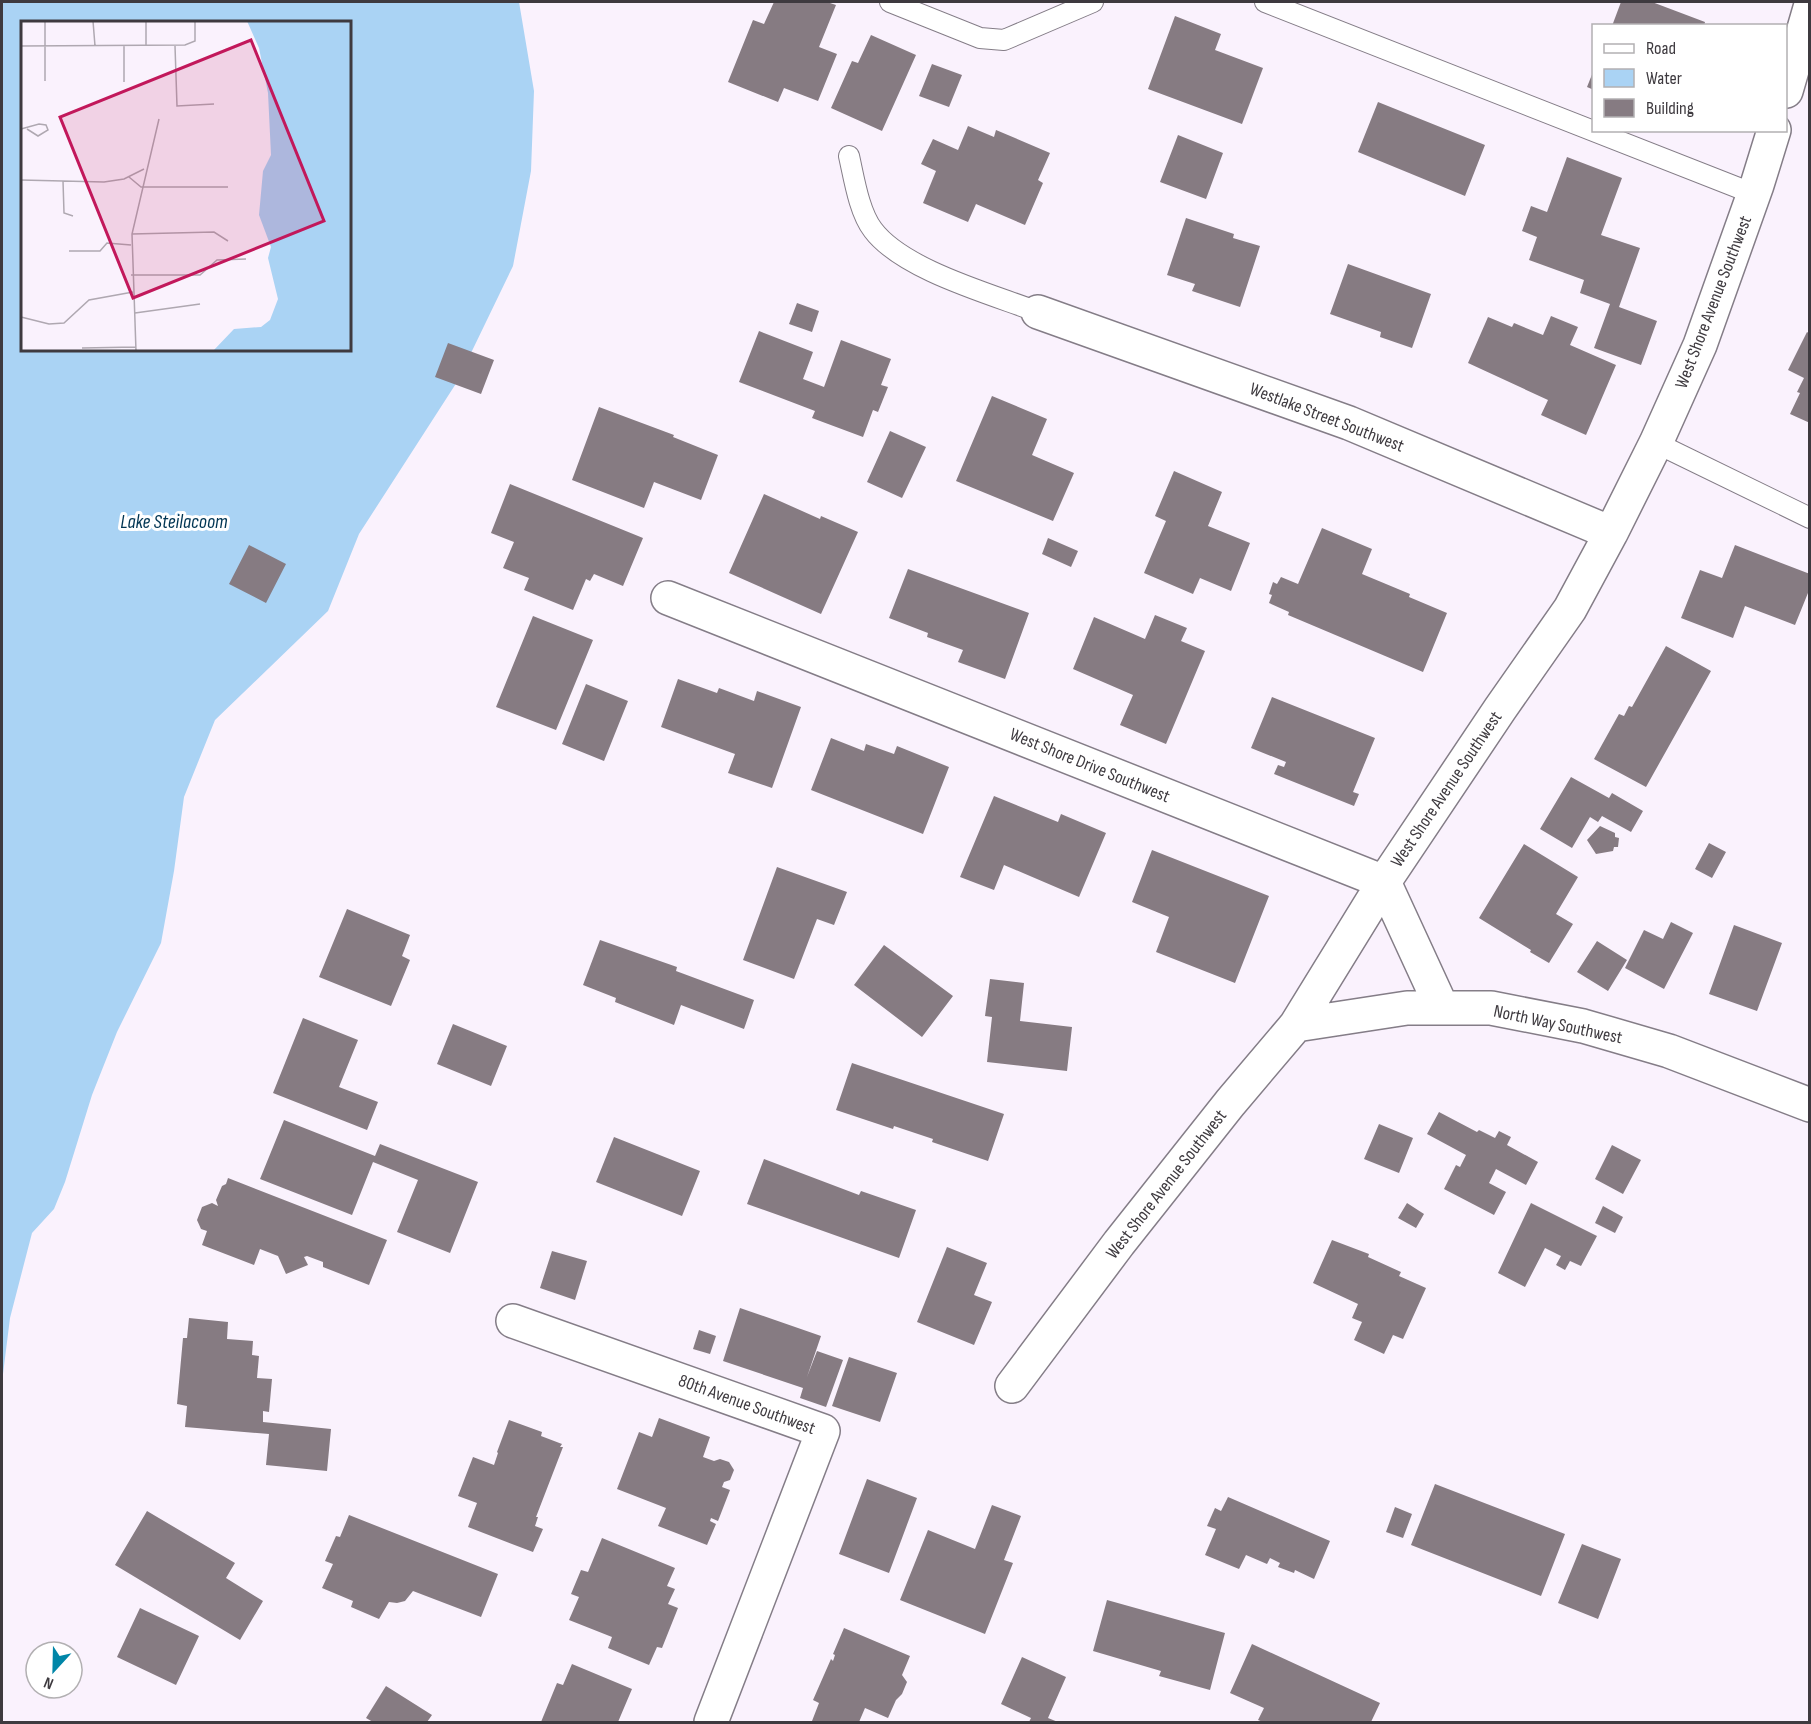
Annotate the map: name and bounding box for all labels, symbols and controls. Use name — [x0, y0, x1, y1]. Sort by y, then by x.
inset map — [21, 21, 351, 351]
legend — [1592, 24, 1787, 132]
text: Road — [1646, 38, 1676, 59]
text: Water — [1646, 68, 1682, 89]
text: Building — [1646, 98, 1694, 119]
street label: West Shore Avenue Southwest — [1671, 212, 1756, 392]
street label: Westlake Street Southwest — [1247, 378, 1407, 457]
water label: Lake Steilacoom — [120, 510, 228, 534]
street label: West Shore Avenue Southwest — [1386, 707, 1507, 871]
street label: West Shore Drive Southwest — [1007, 724, 1173, 807]
street label: North Way Southwest — [1492, 1001, 1625, 1048]
street label: West Shore Avenue Southwest — [1102, 1105, 1231, 1263]
street label: 80th Avenue Southwest — [676, 1370, 819, 1439]
north arrow — [24, 1640, 84, 1700]
text: N — [41, 1672, 56, 1693]

